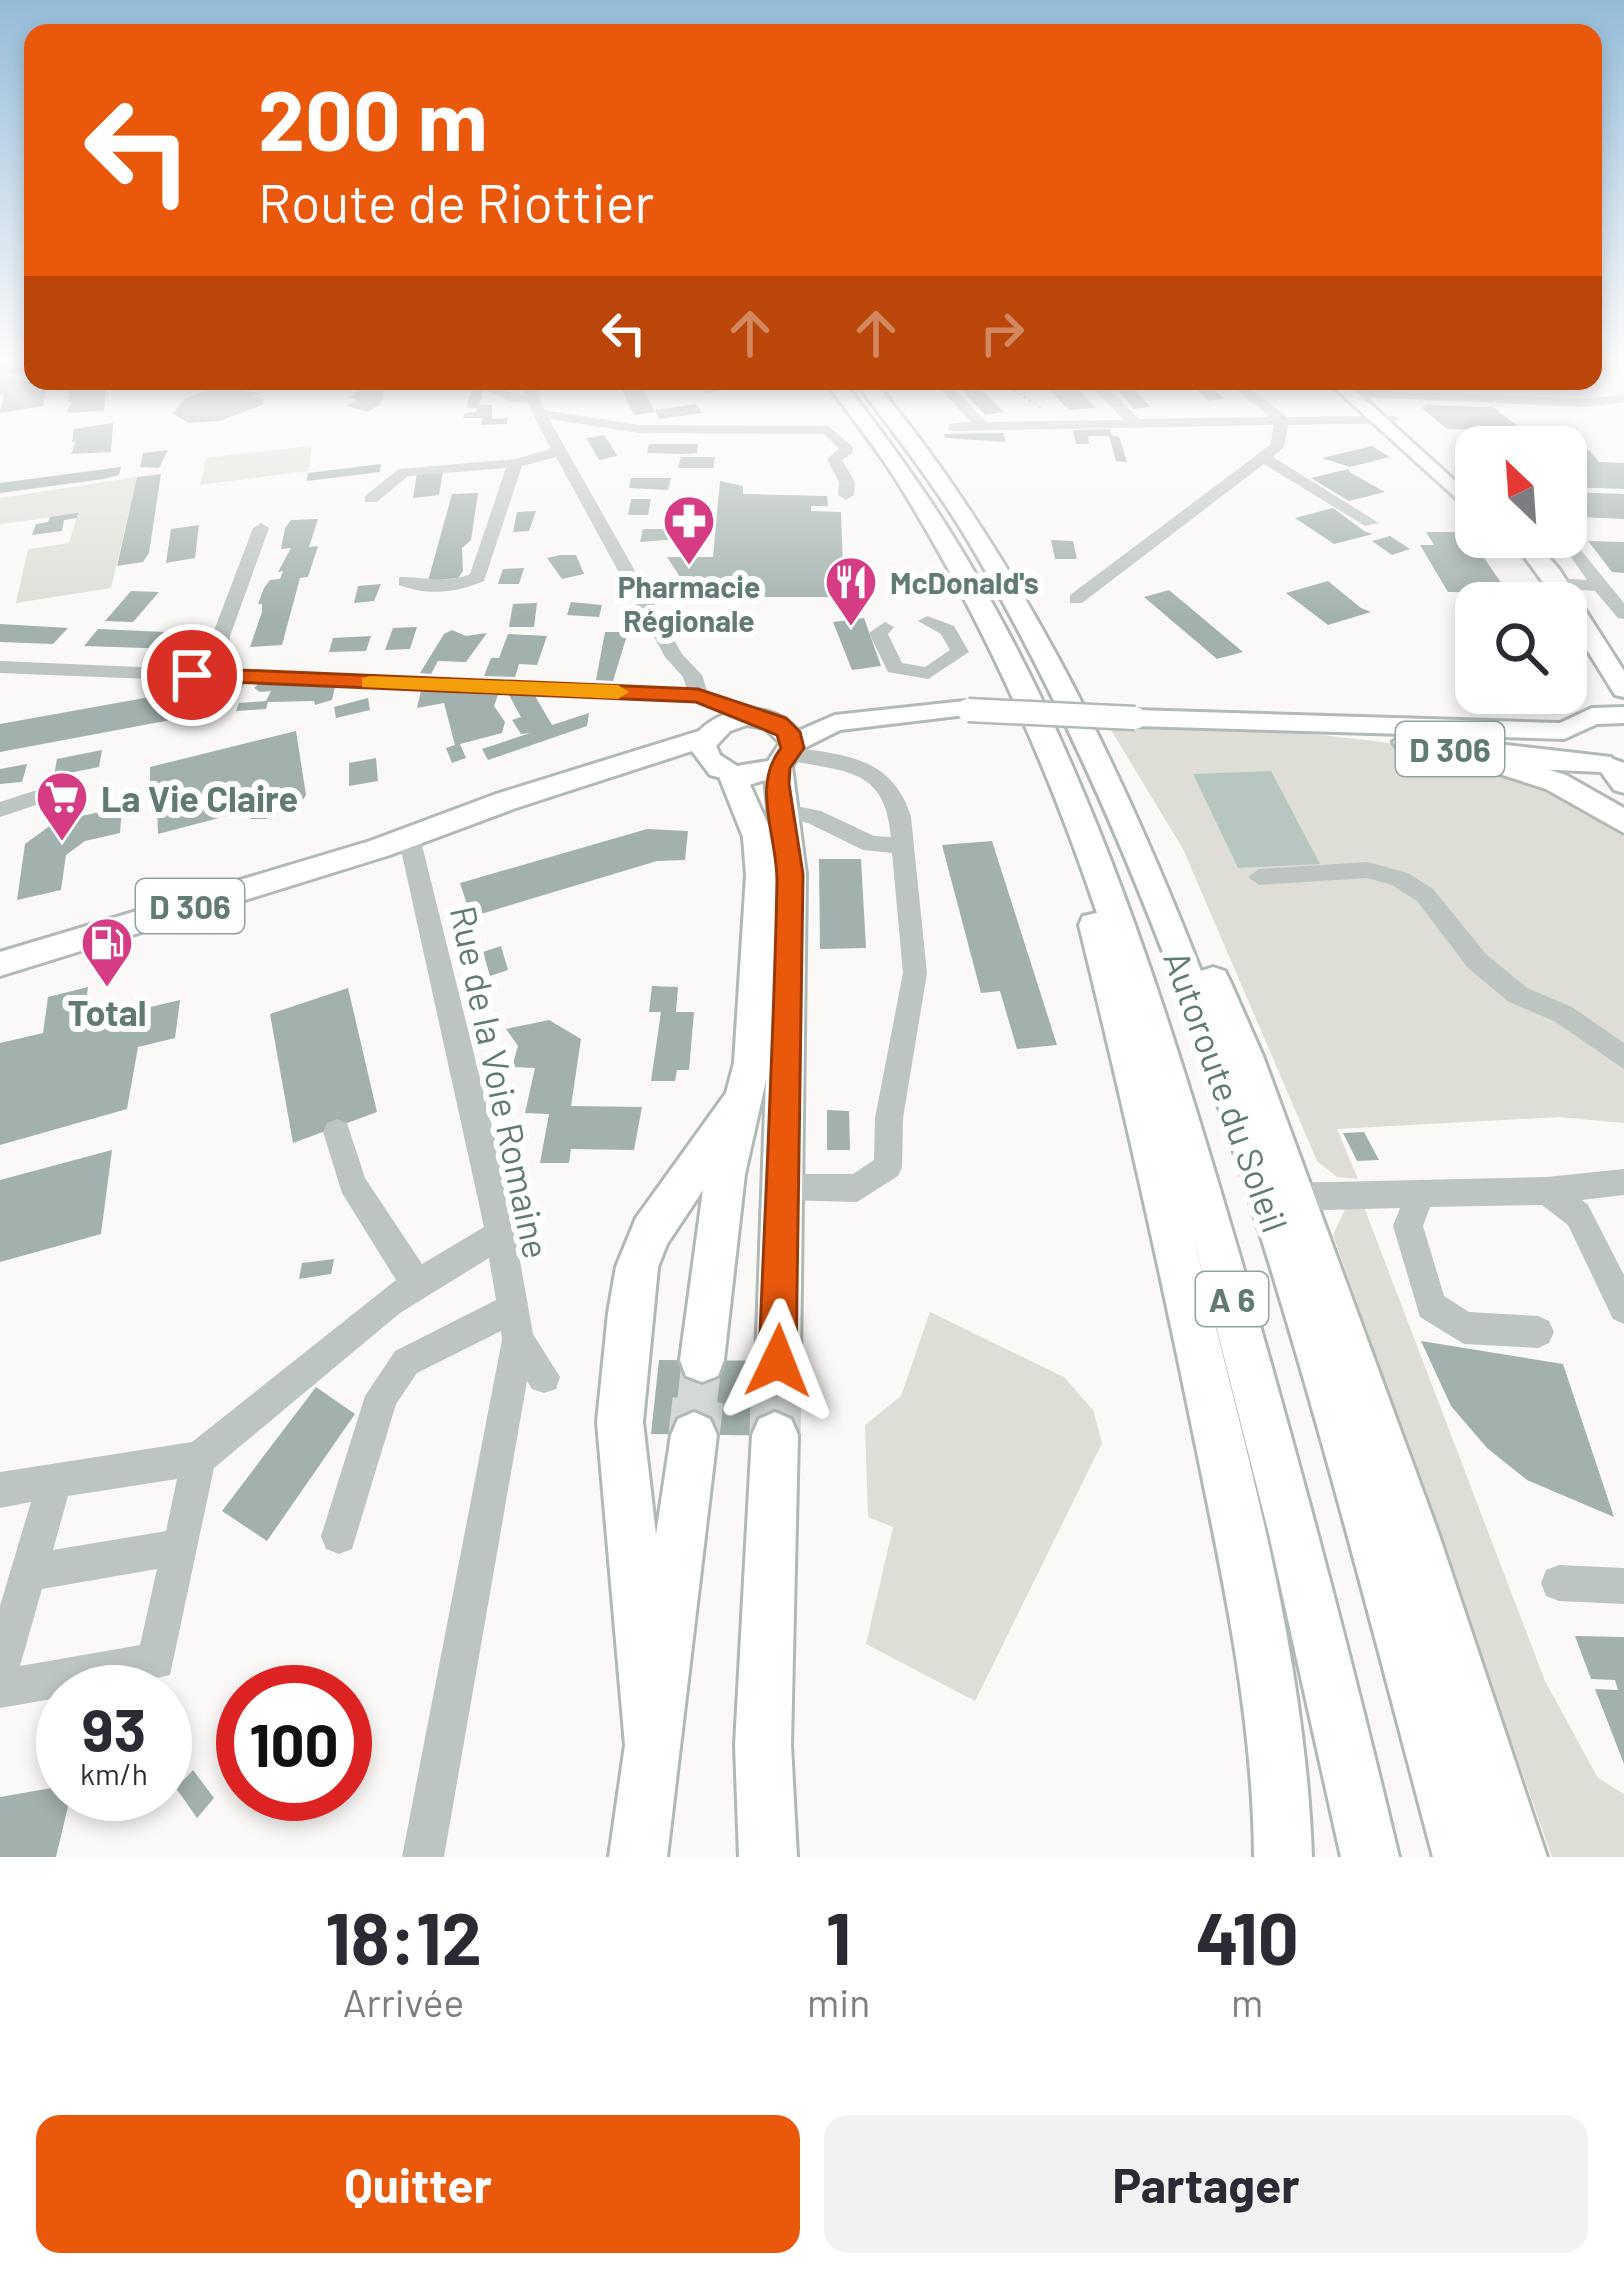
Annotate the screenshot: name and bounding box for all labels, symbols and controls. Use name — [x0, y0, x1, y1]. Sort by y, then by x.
text: 200 m — [258, 67, 488, 168]
icon: left — [60, 72, 216, 228]
text: Route de Riottier — [258, 169, 654, 234]
icon: left — [591, 300, 657, 366]
icon: ahead — [717, 300, 783, 366]
icon: ahead — [843, 300, 909, 366]
icon: right — [969, 300, 1035, 366]
north arrow — [1455, 426, 1587, 558]
map controls — [1455, 426, 1587, 714]
pharmacy icon: Pharmacie Régionale — [661, 493, 717, 567]
restaurant icon: McDonald's — [823, 554, 879, 628]
place label: McDonald's — [890, 564, 1039, 600]
place label: Pharmacie Régionale — [618, 568, 760, 638]
button: search — [1455, 582, 1587, 714]
pin — [141, 624, 243, 726]
icon: arrive — [159, 642, 225, 708]
road number: D 306 — [1396, 722, 1504, 776]
supermarket icon: La Vie Claire — [34, 769, 90, 843]
place label: La Vie Claire — [101, 776, 298, 819]
road number: D 306 — [136, 879, 244, 933]
street label: Rue de la Voie Romaine — [443, 902, 559, 1262]
fuel station icon: Total — [79, 915, 135, 989]
street label: Autoroute du Soleil — [1156, 945, 1298, 1237]
place label: Total — [67, 990, 147, 1033]
road number: A 6 — [1196, 1272, 1268, 1326]
position arrow — [715, 1298, 841, 1424]
speed limit sign: 100 — [216, 1665, 372, 1821]
text: 93 — [82, 1692, 146, 1764]
text: km/h — [80, 1755, 148, 1791]
text: 18:12 — [325, 1893, 482, 1979]
text: 1 — [826, 1893, 851, 1979]
text: 410 — [1196, 1893, 1299, 1979]
text: Arrivée — [343, 1978, 464, 2025]
text: min — [807, 1978, 870, 2025]
text: m — [1231, 1978, 1263, 2025]
button: Quitter — [36, 2115, 800, 2253]
button: Partager — [824, 2115, 1588, 2253]

